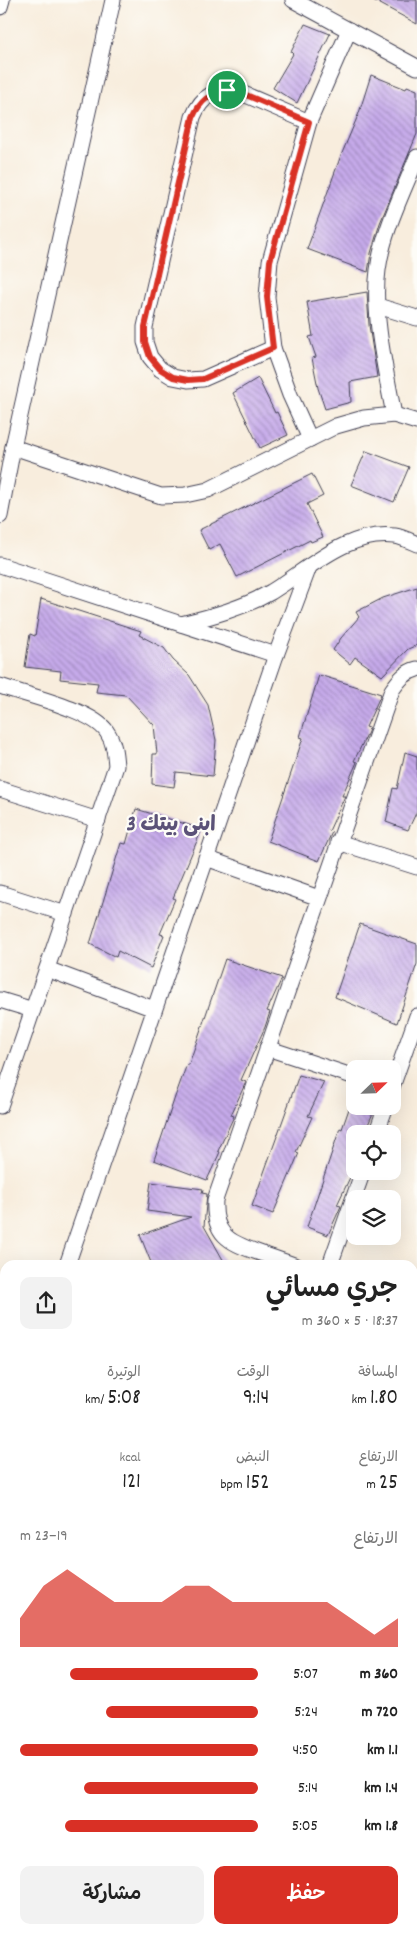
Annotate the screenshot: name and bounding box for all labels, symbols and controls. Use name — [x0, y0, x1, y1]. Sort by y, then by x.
pin — [206, 69, 248, 111]
icon: arrive — [213, 76, 241, 104]
district label: ابنى بيتك 3 — [126, 811, 216, 841]
north arrow — [346, 1060, 401, 1115]
map controls — [346, 1060, 401, 1245]
button: locate — [346, 1125, 401, 1180]
button: layers — [346, 1190, 401, 1245]
text: جري مسائي — [265, 1271, 398, 1311]
button: share — [20, 1277, 72, 1329]
text: 18:37 · 5 × 360 m — [302, 1310, 398, 1333]
text: الوتيرة — [107, 1363, 141, 1383]
text: الوقت — [237, 1363, 269, 1383]
text: المسافة — [358, 1363, 398, 1383]
text: 5:08 — [108, 1384, 141, 1414]
text: 9:14 — [243, 1384, 269, 1414]
text: 1.80 — [370, 1384, 398, 1414]
text: /km — [85, 1390, 108, 1410]
text: km — [351, 1390, 370, 1410]
text: kcal — [119, 1448, 141, 1468]
text: النبض — [236, 1448, 269, 1468]
text: الارتفاع — [359, 1448, 398, 1468]
text: 121 — [122, 1468, 141, 1498]
text: 152 — [246, 1469, 269, 1499]
text: 25 — [379, 1469, 398, 1499]
text: bpm — [220, 1475, 246, 1495]
text: m — [366, 1475, 379, 1495]
text: 19–23 m — [20, 1525, 68, 1548]
text: الارتفاع — [353, 1528, 398, 1551]
text: 5:07 — [293, 1663, 318, 1686]
text: 360 m — [360, 1663, 398, 1686]
text: 5:24 — [294, 1701, 318, 1724]
text: 720 m — [361, 1701, 398, 1724]
text: 4:50 — [293, 1739, 318, 1762]
text: 1.1 km — [367, 1739, 398, 1762]
text: 5:14 — [298, 1777, 318, 1800]
text: 1.4 km — [364, 1777, 398, 1800]
text: 5:05 — [292, 1815, 318, 1838]
text: 1.8 km — [364, 1815, 398, 1838]
button: مشاركة — [20, 1866, 204, 1924]
button: حفظ — [214, 1866, 398, 1924]

